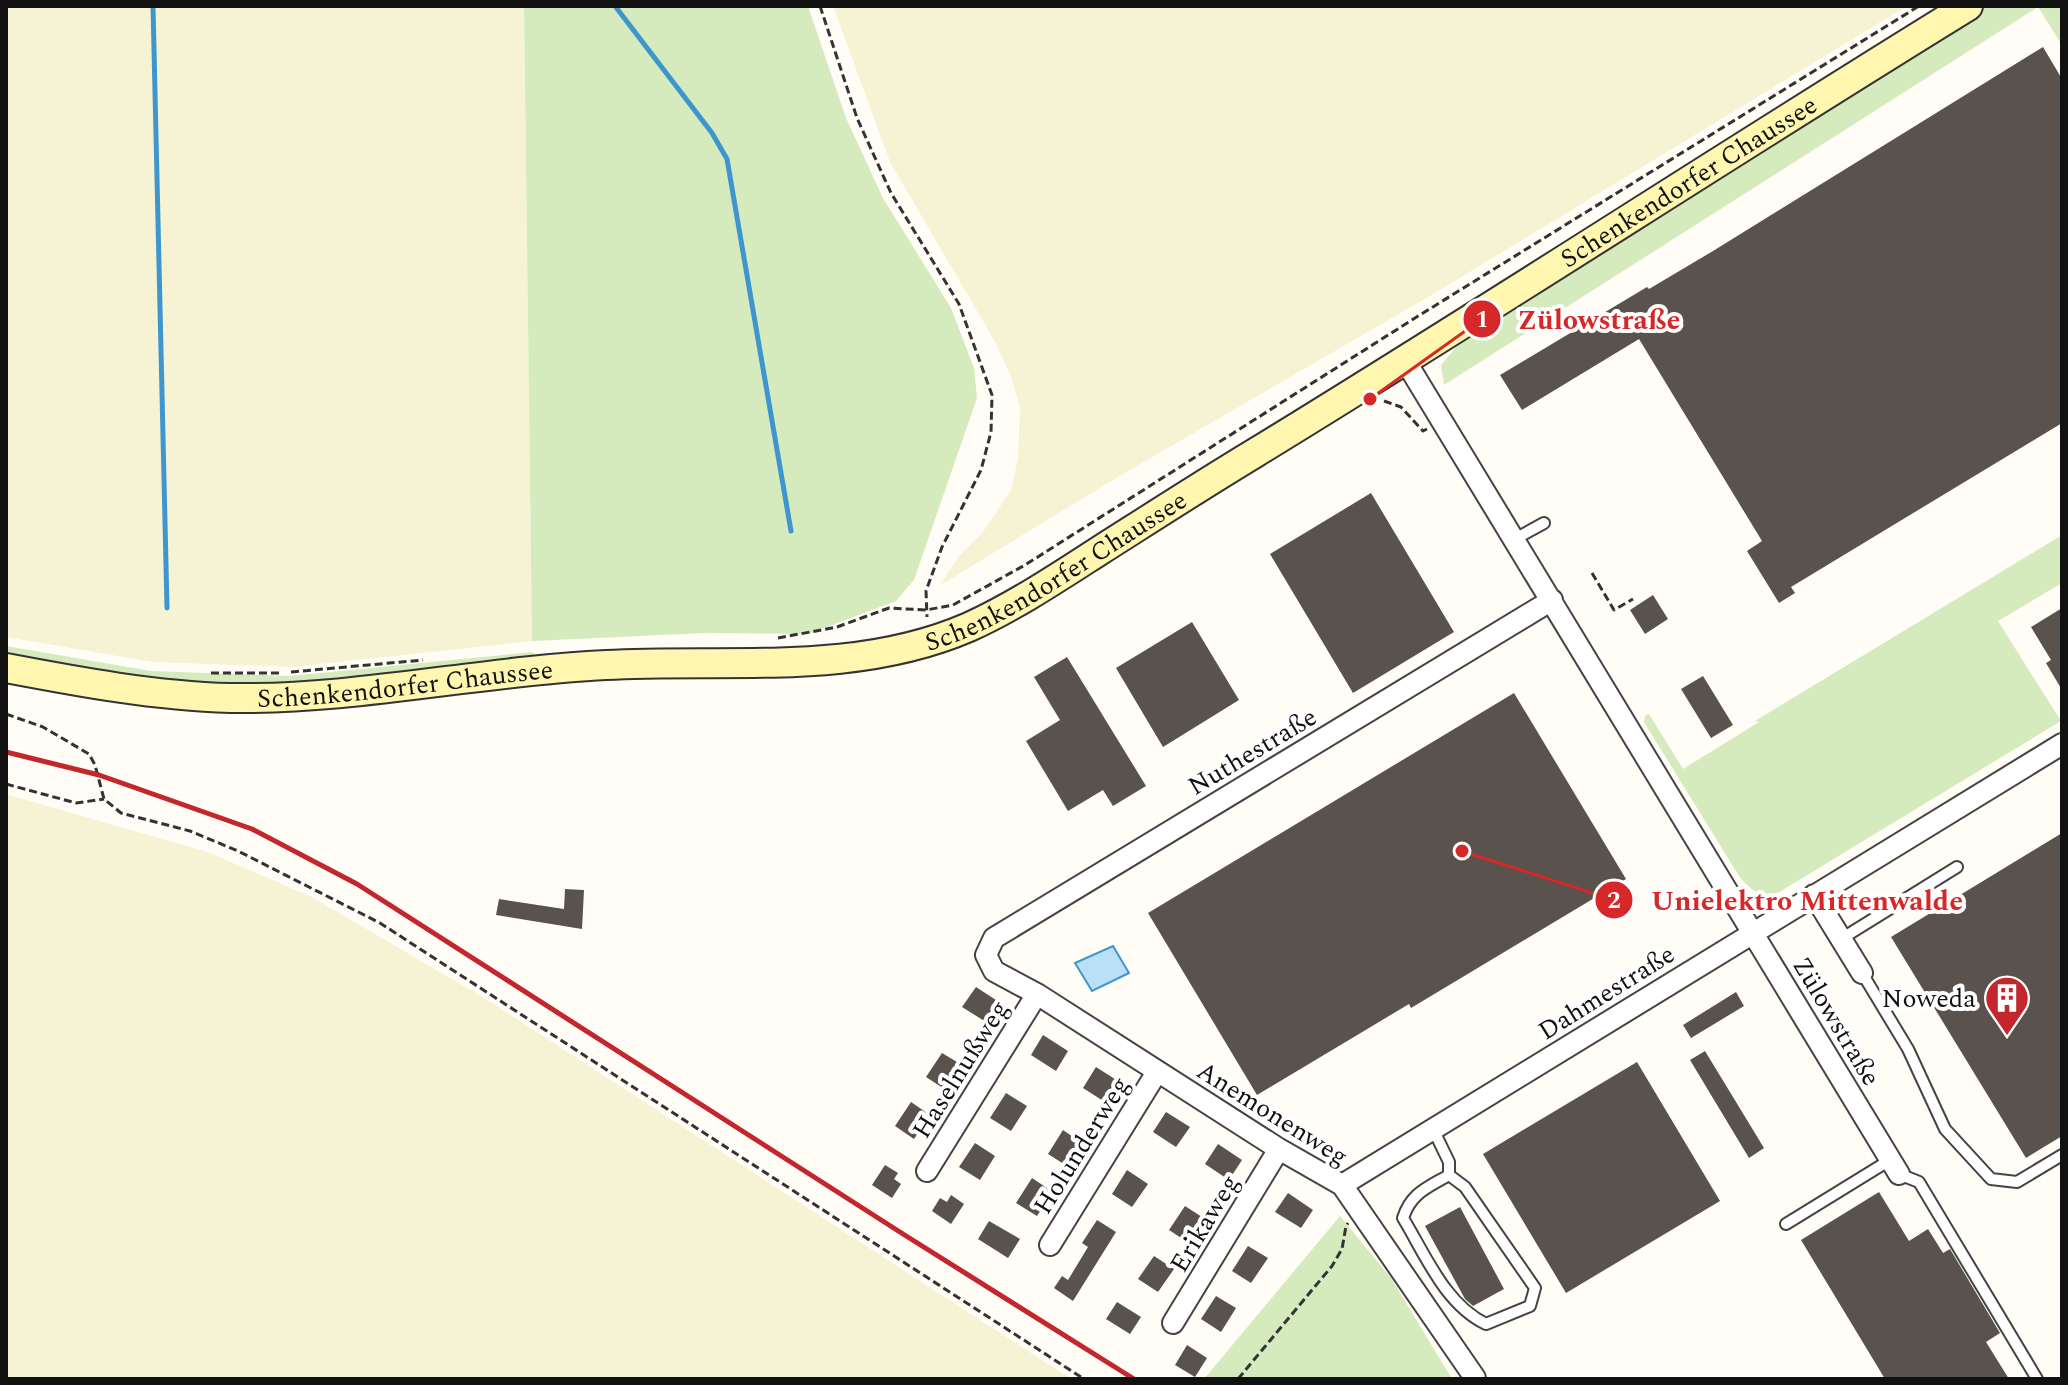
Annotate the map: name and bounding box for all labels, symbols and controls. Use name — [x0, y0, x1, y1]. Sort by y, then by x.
street label: Schenkendorfer Chaussee — [1553, 86, 1825, 279]
callout: Zülowstraße — [1462, 293, 1697, 345]
text: Zülowstraße — [1517, 299, 1681, 342]
text: 1 — [1475, 302, 1489, 338]
street label: Schenkendorfer Chaussee — [920, 481, 1195, 663]
street label: Schenkendorfer Chaussee — [257, 650, 555, 719]
street label: Nuthestraße — [1180, 698, 1325, 806]
callout: Unielektro Mittenwalde — [1594, 874, 1979, 926]
text: Unielektro Mittenwalde — [1651, 880, 1963, 923]
text: 2 — [1607, 883, 1621, 919]
street label: Dahmestraße — [1530, 935, 1683, 1051]
street label: Zülowstraße — [1782, 949, 1891, 1094]
building icon: Noweda — [1983, 974, 2031, 1037]
place label: Noweda — [1882, 979, 1976, 1019]
street label: Haselnußweg — [902, 992, 1019, 1147]
street label: Anemonenweg — [1189, 1051, 1356, 1177]
street label: Holunderweg — [1023, 1069, 1140, 1222]
street label: Erikaweg — [1160, 1167, 1250, 1280]

